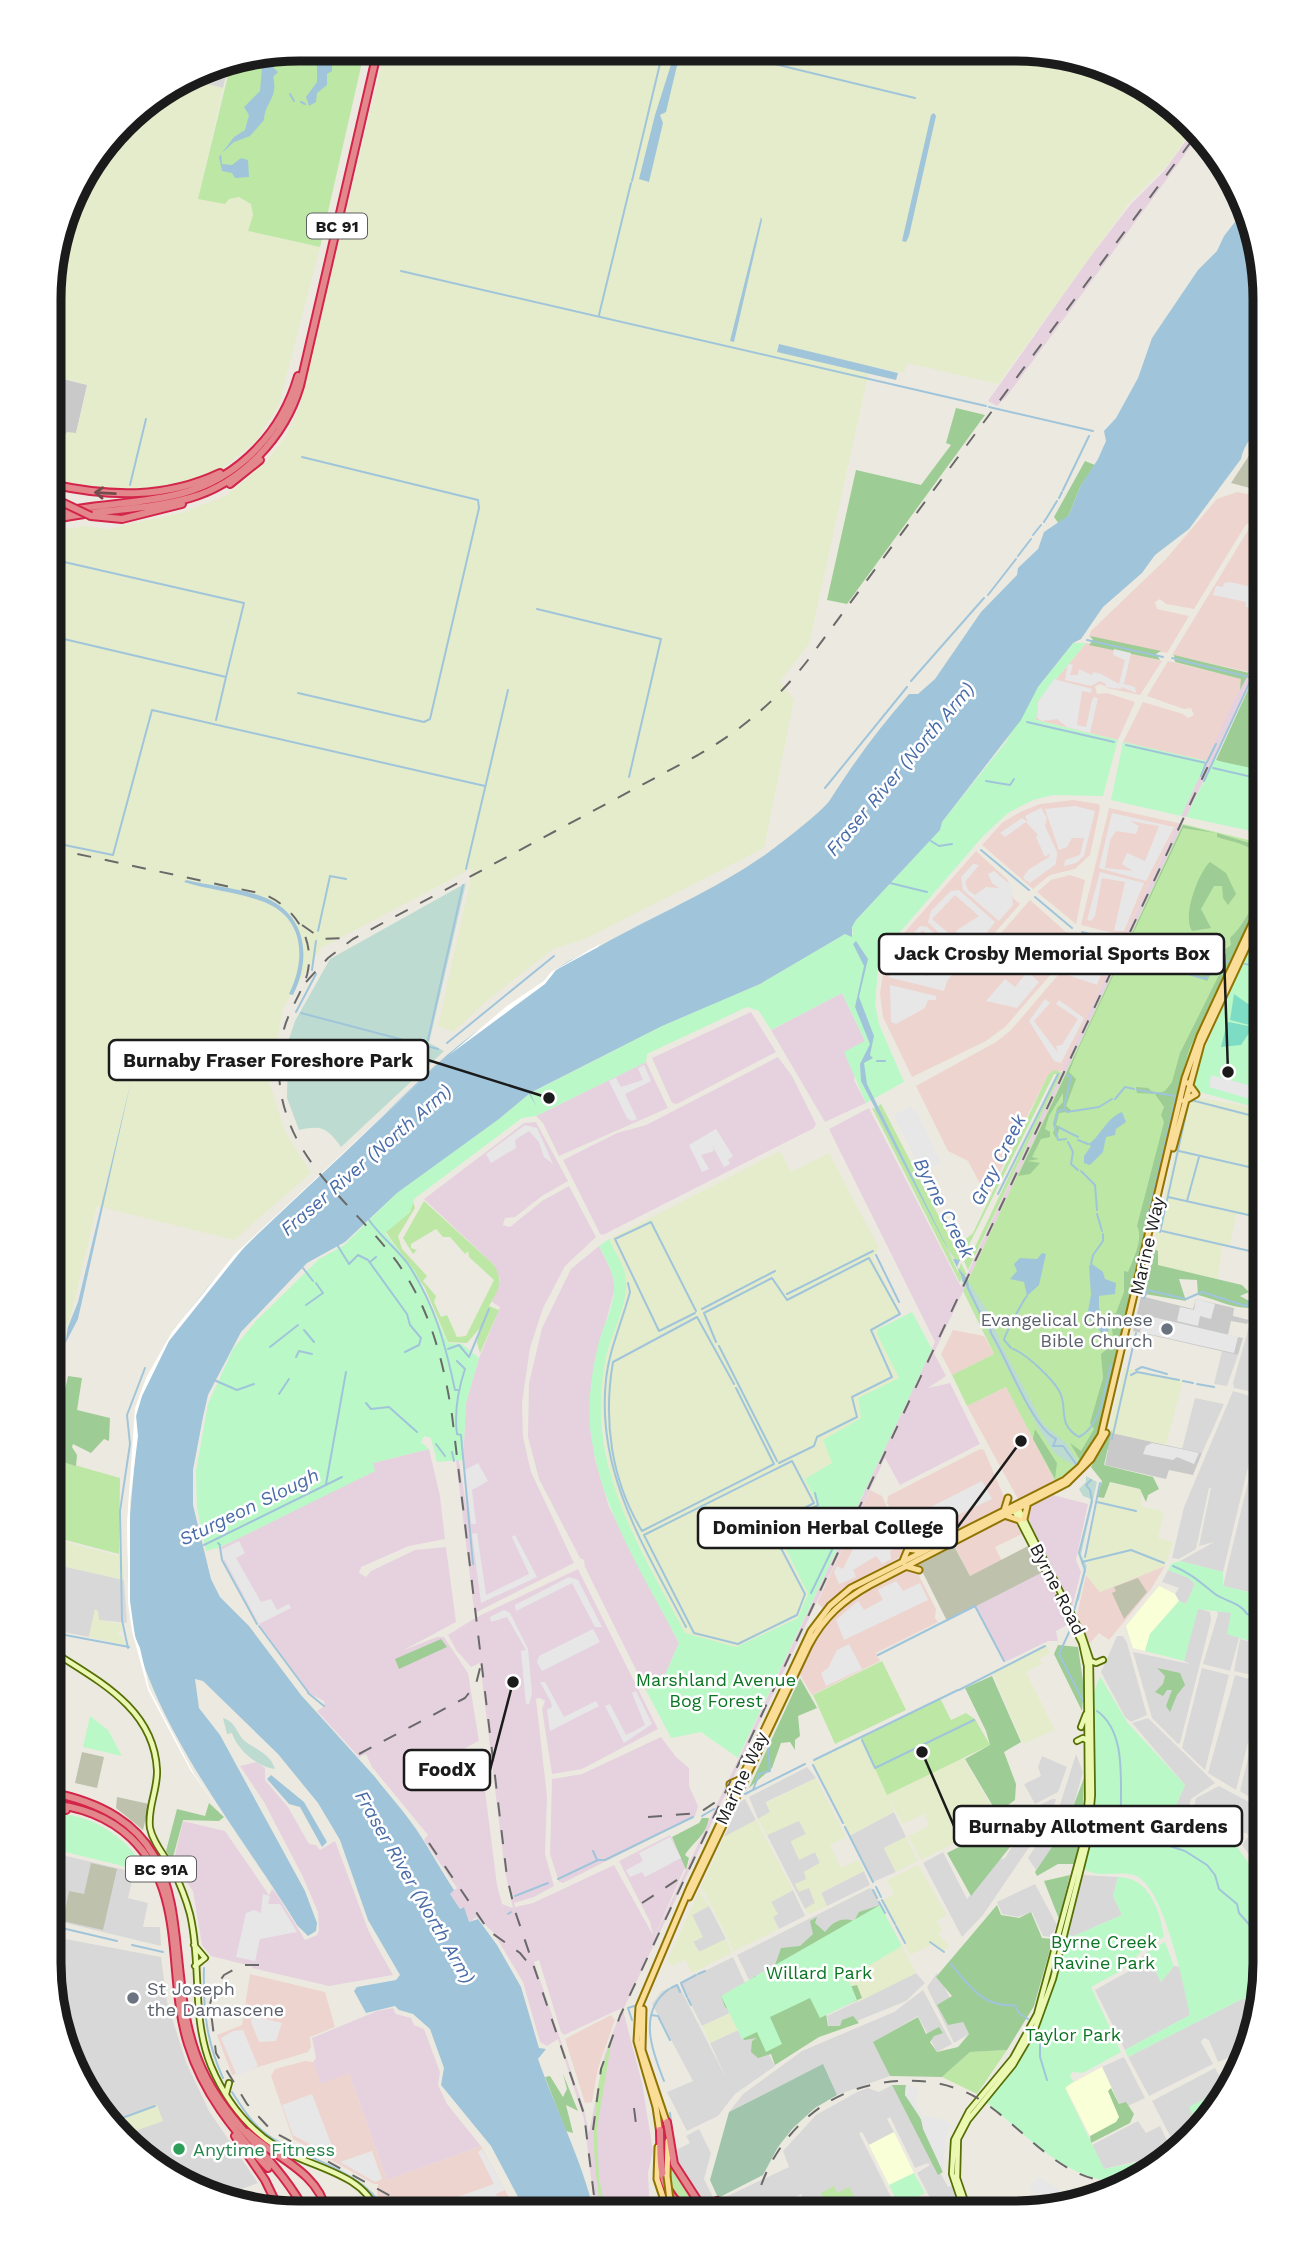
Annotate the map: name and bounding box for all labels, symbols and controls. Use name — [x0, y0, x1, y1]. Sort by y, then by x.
road number: BC 91 — [307, 214, 367, 238]
one-way arrow — [94, 487, 117, 500]
water label: Fraser River (North Arm) — [821, 678, 979, 860]
callout: Jack Crosby Memorial Sports Box — [879, 934, 1224, 974]
text: Jack Crosby Memorial Sports Box — [894, 942, 1211, 965]
callout: Burnaby Fraser Foreshore Park — [109, 1040, 428, 1080]
text: Burnaby Fraser Foreshore Park — [123, 1049, 413, 1072]
water label: Fraser River (North Arm) — [276, 1079, 456, 1241]
water label: Gray Creek — [965, 1110, 1031, 1210]
water label: Byrne Creek — [909, 1154, 979, 1263]
street label: Marine Way — [1125, 1194, 1169, 1297]
place label: Evangelical Chinese Bible Church — [980, 1309, 1153, 1351]
marker: Evangelical Chinese Bible Church — [1159, 1321, 1175, 1337]
water label: Sturgeon Slough — [175, 1463, 323, 1551]
callout: Dominion Herbal College — [698, 1508, 957, 1548]
text: Dominion Herbal College — [712, 1516, 944, 1539]
street label: Byrne Road — [1026, 1540, 1090, 1638]
park label: Marshland Avenue Bog Forest — [636, 1669, 796, 1711]
street label: Marine Way — [710, 1727, 772, 1828]
callout: FoodX — [404, 1750, 490, 1790]
text: FoodX — [418, 1758, 476, 1781]
water label: Fraser River (North Arm) — [350, 1786, 480, 1988]
callout: Burnaby Allotment Gardens — [954, 1806, 1242, 1846]
text: Burnaby Allotment Gardens — [968, 1815, 1228, 1838]
road number: BC 91A — [126, 1856, 196, 1882]
park label: Byrne Creek Ravine Park — [1051, 1931, 1157, 1973]
park label: Willard Park — [766, 1962, 872, 1983]
place label: St Joseph the Damascene — [147, 1978, 284, 2020]
marker: St Joseph the Damascene — [125, 1990, 141, 2006]
park label: Taylor Park — [1025, 2024, 1121, 2045]
place label: Anytime Fitness — [193, 2139, 335, 2160]
marker: Anytime Fitness — [171, 2141, 187, 2157]

